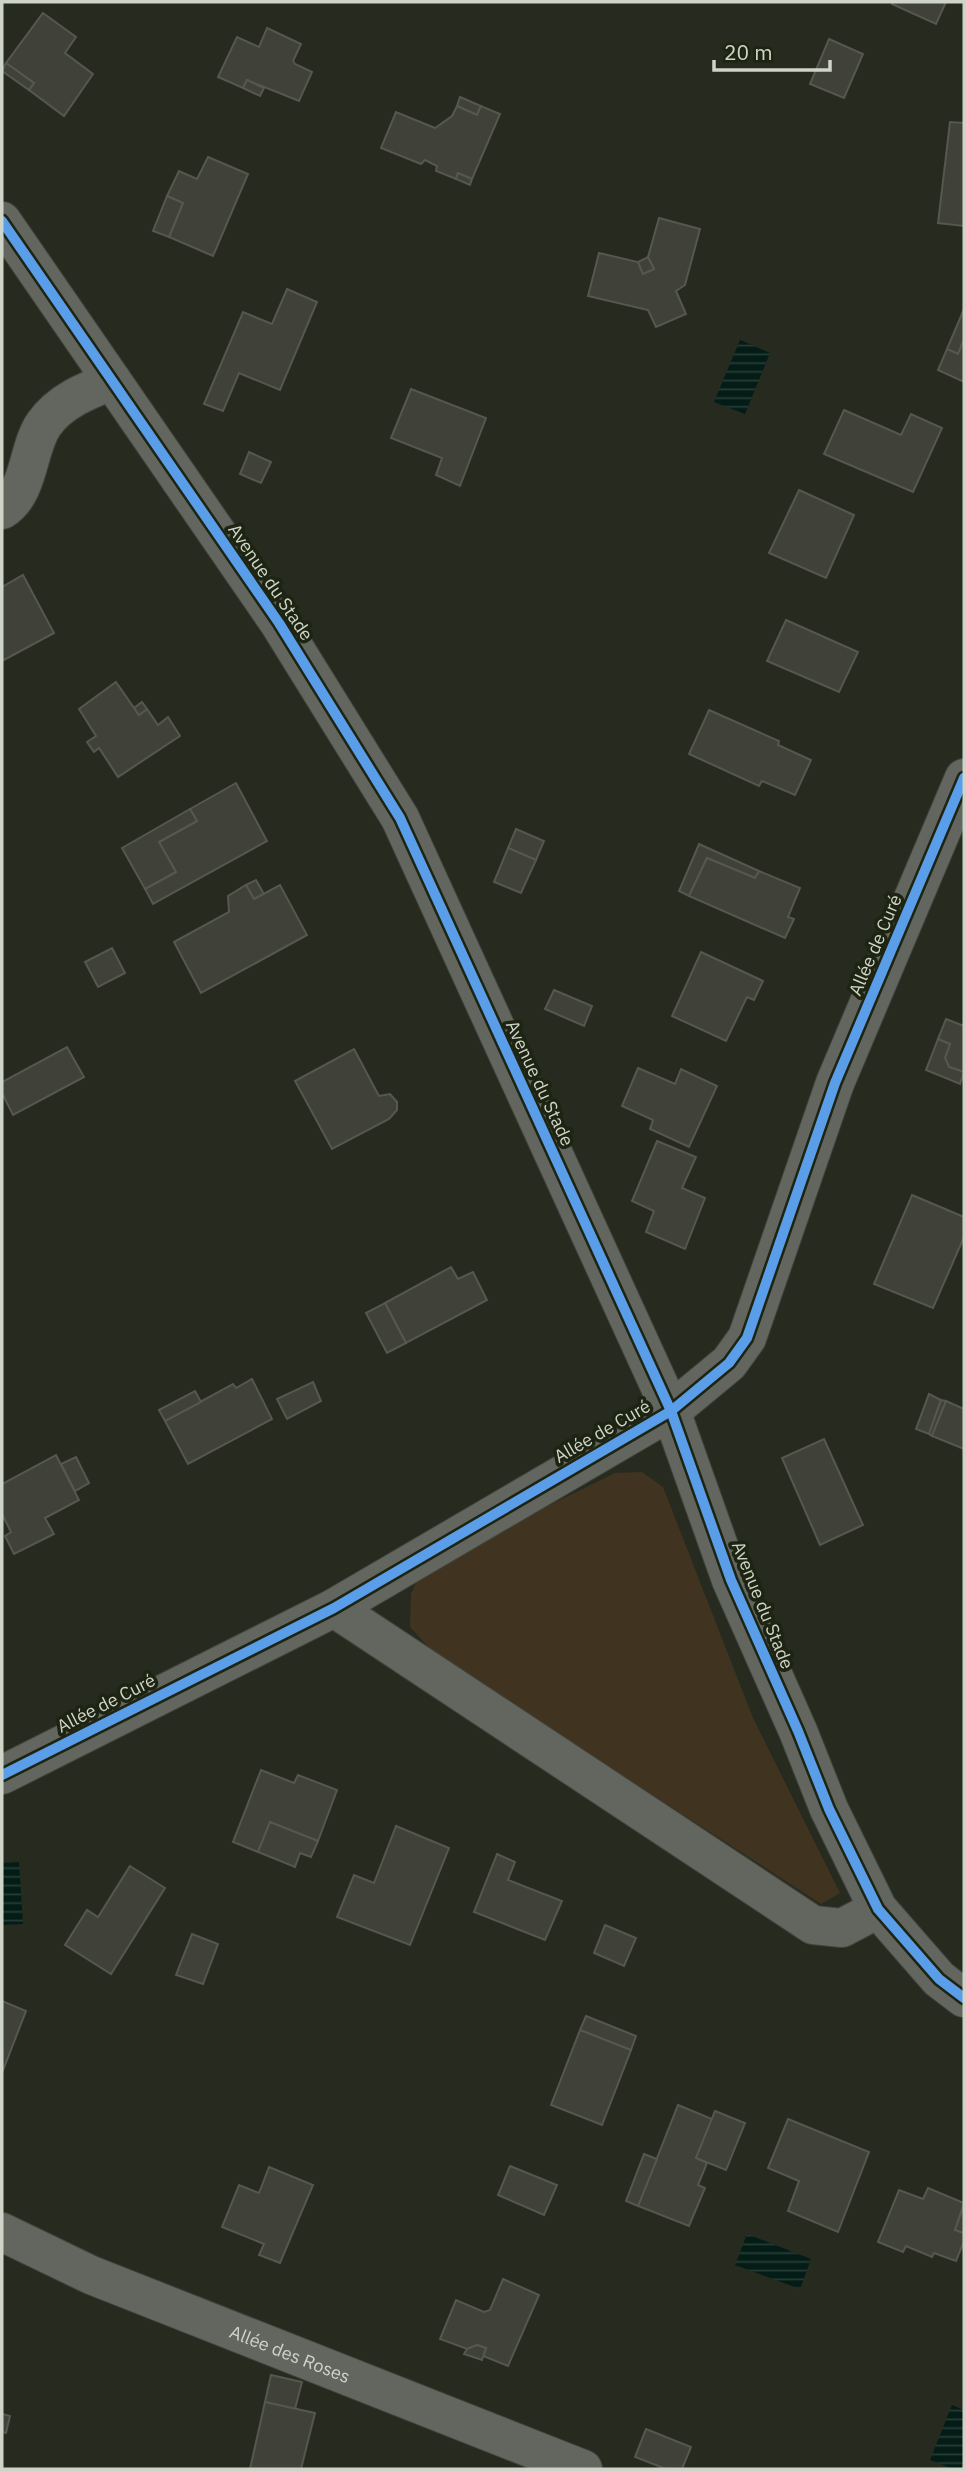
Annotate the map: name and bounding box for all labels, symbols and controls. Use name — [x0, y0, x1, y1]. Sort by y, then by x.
scale bar — [714, 28, 830, 72]
text: 20 m — [724, 38, 773, 66]
street label: Avenue du Stade — [223, 519, 319, 645]
street label: Allée de Curé — [843, 891, 907, 999]
street label: Avenue du Stade — [501, 1017, 579, 1150]
street label: Allée de Curé — [550, 1394, 654, 1468]
street label: Avenue du Stade — [727, 1538, 799, 1672]
street label: Allée de Curé — [53, 1668, 159, 1738]
street label: Allée des Roses — [227, 2319, 354, 2388]

